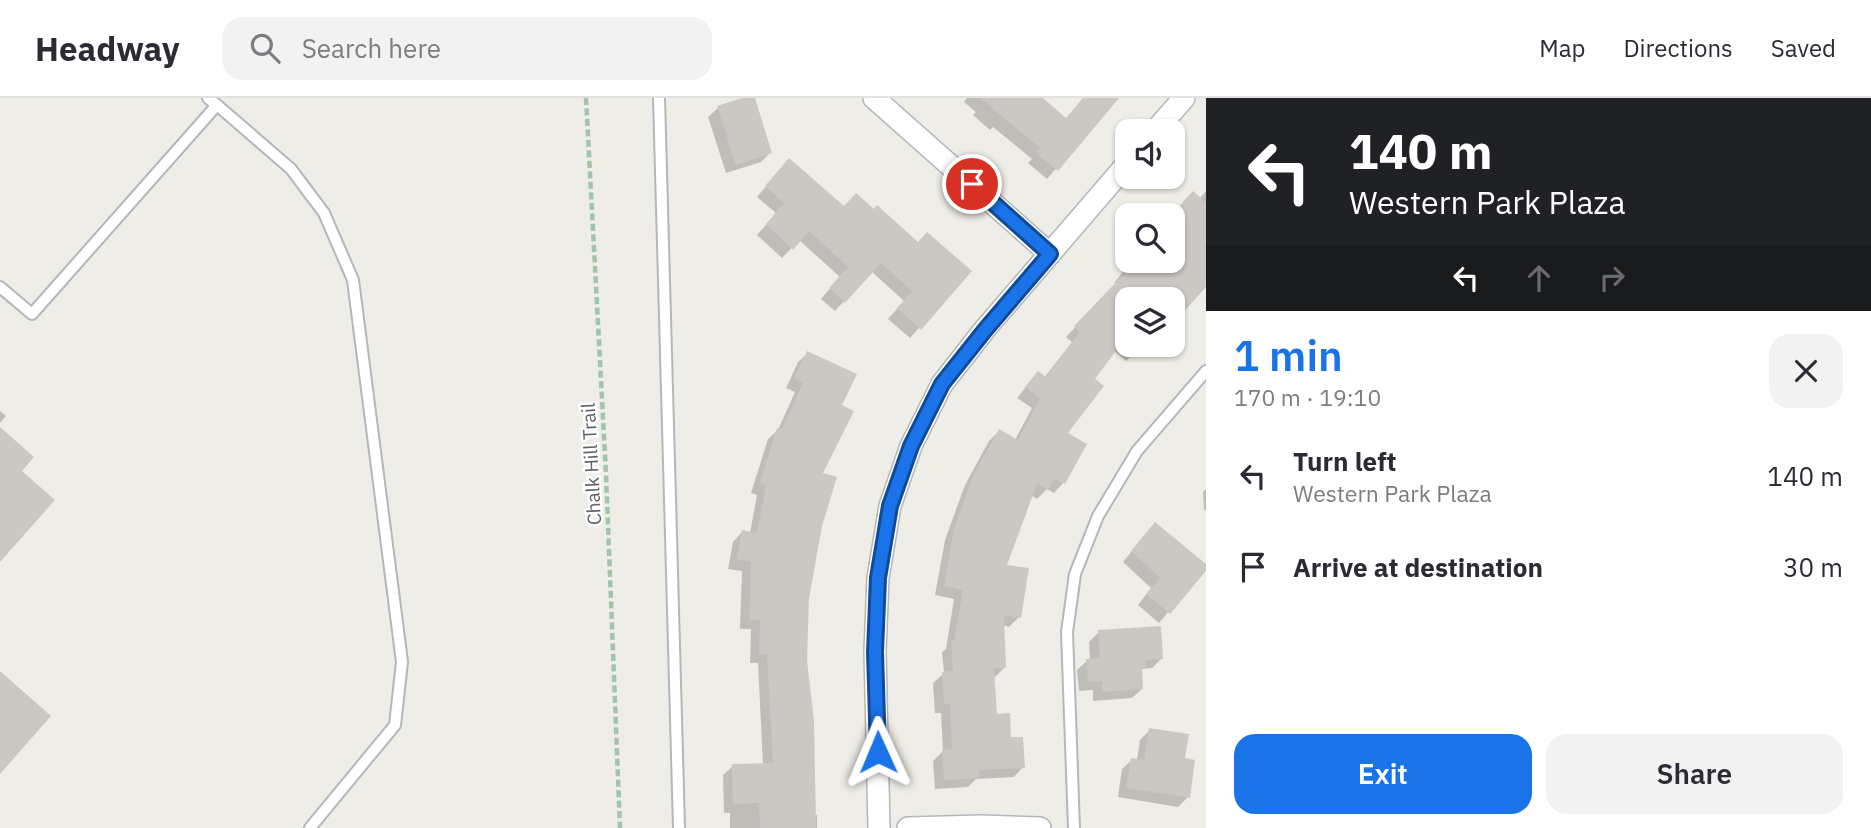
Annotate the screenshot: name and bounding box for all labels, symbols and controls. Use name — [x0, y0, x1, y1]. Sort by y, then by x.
search box — [222, 17, 712, 80]
text: Headway — [35, 27, 180, 70]
icon: search — [246, 29, 284, 67]
text: Search here — [302, 31, 441, 65]
text: Map — [1539, 32, 1585, 64]
text: Directions — [1623, 32, 1733, 64]
text: Saved — [1771, 32, 1836, 64]
map controls — [1115, 119, 1185, 357]
button: sound — [1115, 119, 1185, 189]
text: 140 m — [1349, 119, 1493, 182]
icon: left — [1234, 126, 1325, 217]
pin — [942, 154, 1002, 214]
icon: arrive — [953, 165, 991, 203]
text: Western Park Plaza — [1349, 181, 1626, 223]
button: search — [1115, 203, 1185, 273]
icon: left — [1447, 259, 1485, 297]
icon: ahead — [1520, 259, 1558, 297]
icon: right — [1593, 259, 1631, 297]
button: layers — [1115, 287, 1185, 357]
text: 1 min — [1234, 328, 1343, 383]
button: close — [1769, 334, 1843, 408]
text: 170 m · 19:10 — [1234, 382, 1381, 412]
street label: Chalk Hill Trail — [576, 402, 606, 526]
text: Turn left — [1293, 444, 1396, 478]
icon: left — [1234, 457, 1272, 495]
text: 140 m — [1767, 459, 1843, 493]
text: Western Park Plaza — [1293, 478, 1492, 508]
icon: arrive — [1234, 548, 1272, 586]
text: Arrive at destination — [1293, 550, 1543, 584]
text: 30 m — [1783, 550, 1843, 584]
position arrow — [841, 715, 915, 789]
button: Exit — [1234, 734, 1532, 814]
button: Share — [1546, 734, 1843, 814]

